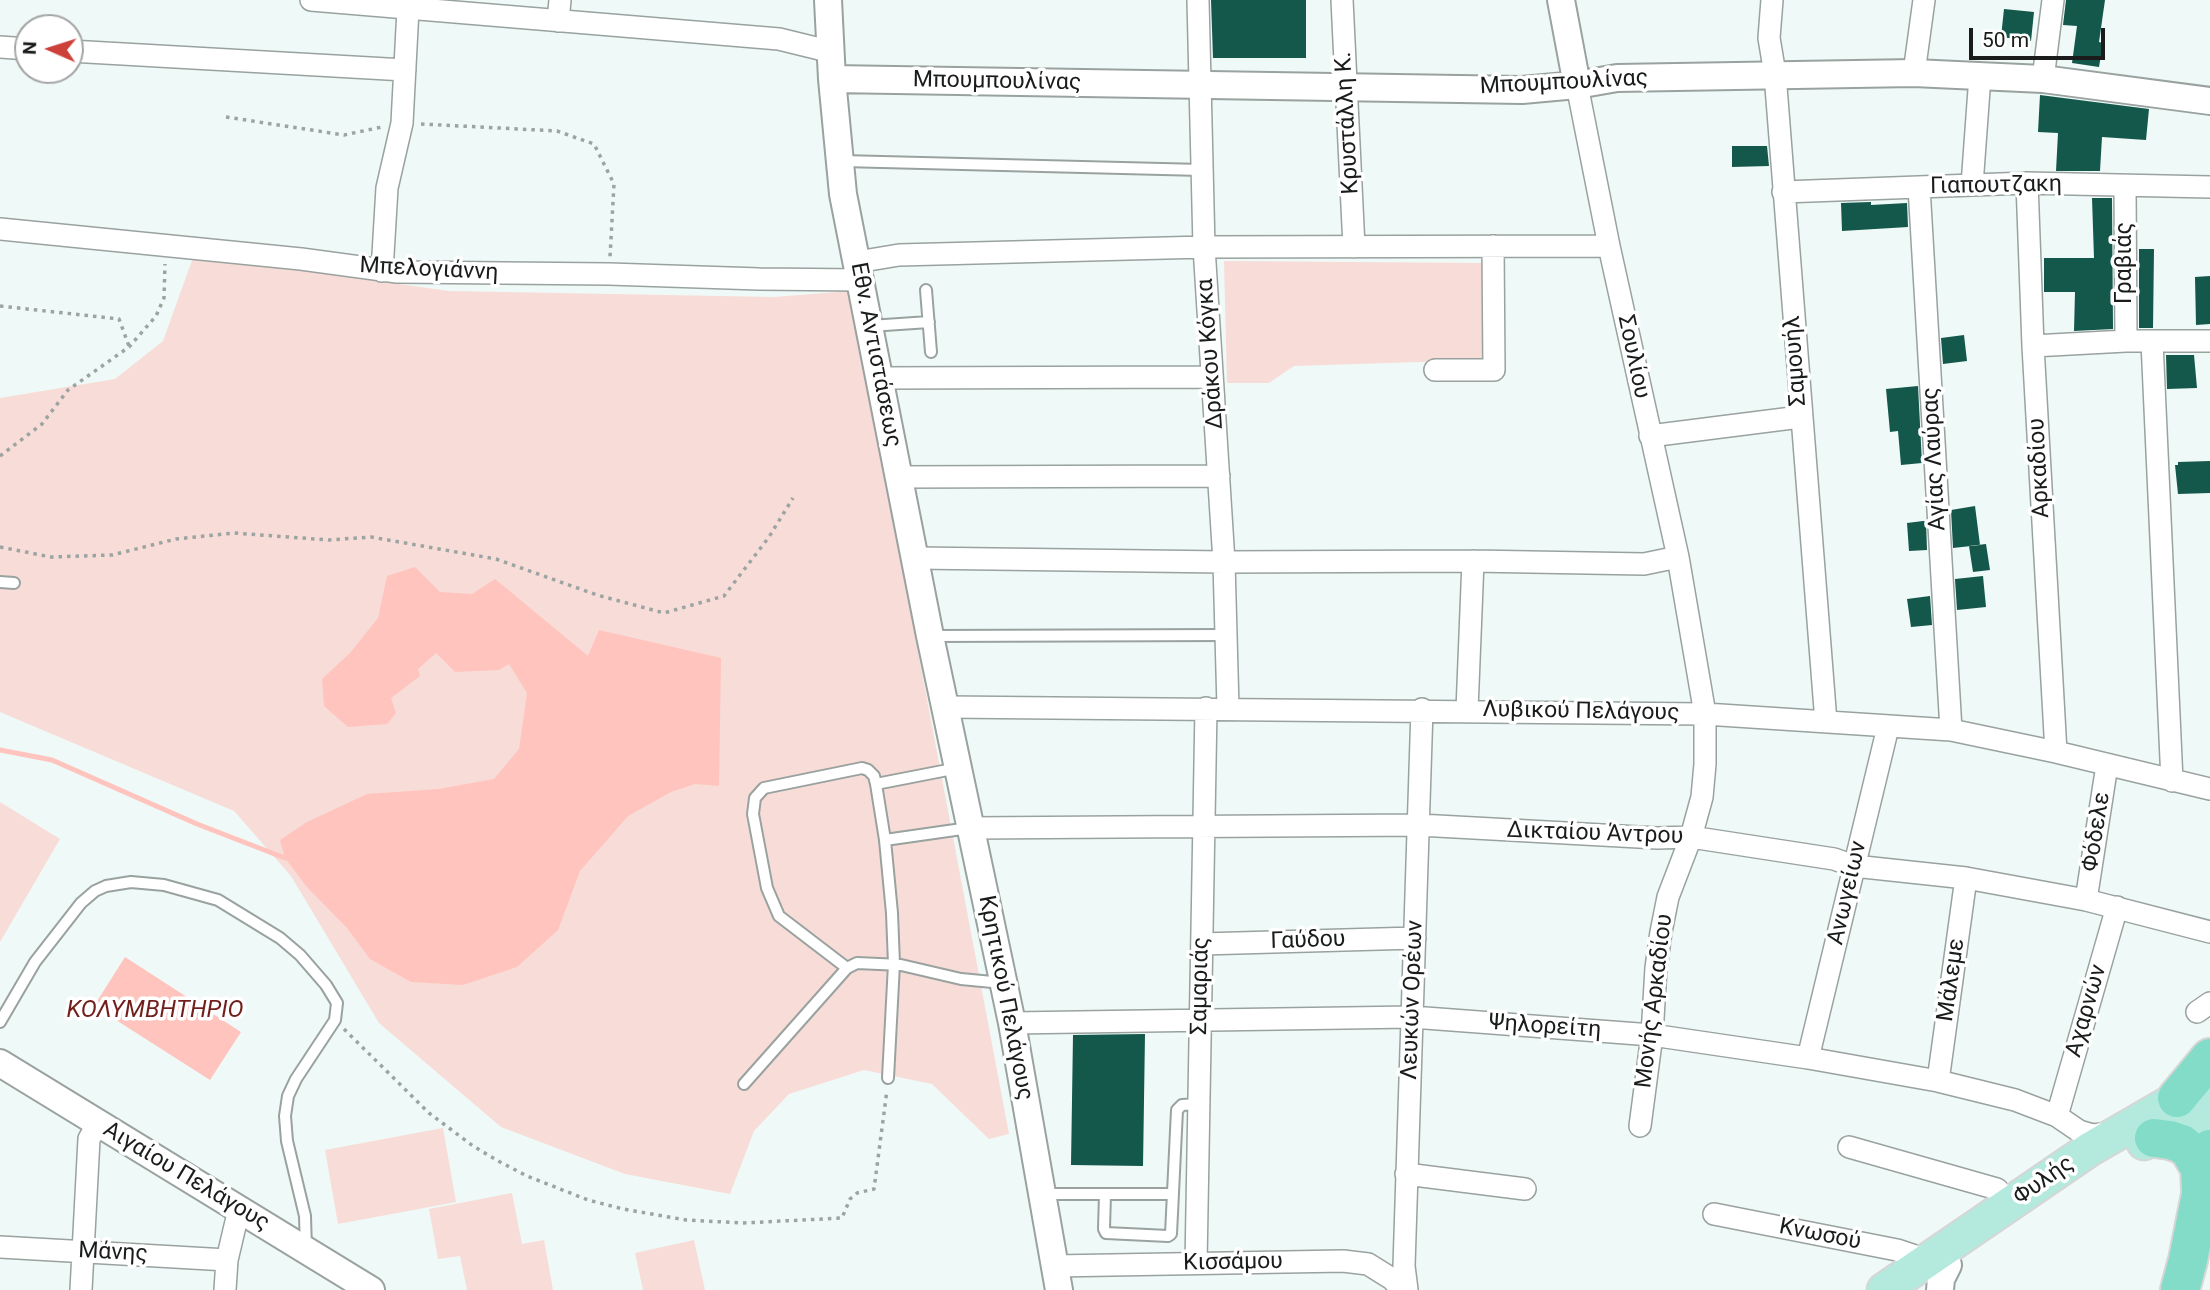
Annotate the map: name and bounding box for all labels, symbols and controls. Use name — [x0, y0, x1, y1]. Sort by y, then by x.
north arrow — [14, 14, 84, 84]
scale bar — [1972, 14, 2108, 58]
text: 50 m — [1982, 28, 2029, 52]
text: N — [18, 41, 41, 55]
street label: Κρυστάλλη Κ. — [1330, 51, 1366, 195]
street label: Μπουμπουλίνας — [1479, 65, 1649, 101]
street label: Μπουμπουλίνας — [913, 67, 1081, 97]
street label: Γιαπουτζακη — [1930, 171, 2062, 201]
street label: Γραβιάς — [2111, 222, 2139, 304]
street label: Μπελογιάννη — [359, 253, 499, 287]
street label: Εθν. Αντιστάσεως — [844, 260, 906, 450]
street label: Δράκου Κόγκα — [1192, 278, 1230, 430]
street label: Σουλίου — [1611, 313, 1655, 401]
street label: Σαμουήλ — [1779, 315, 1813, 407]
street label: Αγίας Λαύρας — [1917, 387, 1953, 531]
street label: Αρκαδίου — [2024, 417, 2056, 519]
street label: Λυβικού Πελάγους — [1482, 696, 1680, 728]
street label: Φόδελε — [2077, 790, 2117, 874]
street label: Δικταίου Άντρου — [1506, 817, 1684, 851]
street label: Ανωγείων — [1823, 838, 1873, 948]
street label: Κρητικού Πελάγους — [972, 893, 1038, 1103]
street label: Μονής Αρκαδίου — [1631, 912, 1679, 1090]
street label: Λευκών Ορέων — [1396, 920, 1430, 1080]
street label: Γαύδου — [1270, 926, 1346, 956]
street label: Σαμαριάς — [1186, 937, 1216, 1035]
street label: Μάλεμε — [1933, 937, 1971, 1023]
street label: Αχαρνών — [2061, 962, 2113, 1060]
water label: ΚΟΛΥΜΒΗΤΗΡΙΟ — [66, 997, 244, 1025]
street label: Ψηλορείτη — [1488, 1009, 1602, 1045]
street label: Αιγαίου Πελάγους — [98, 1116, 274, 1238]
street label: Φυλής — [2009, 1150, 2079, 1212]
street label: Κνωσού — [1777, 1214, 1863, 1256]
street label: Μάνης — [78, 1237, 148, 1269]
street label: Κισσάμου — [1183, 1248, 1283, 1278]

